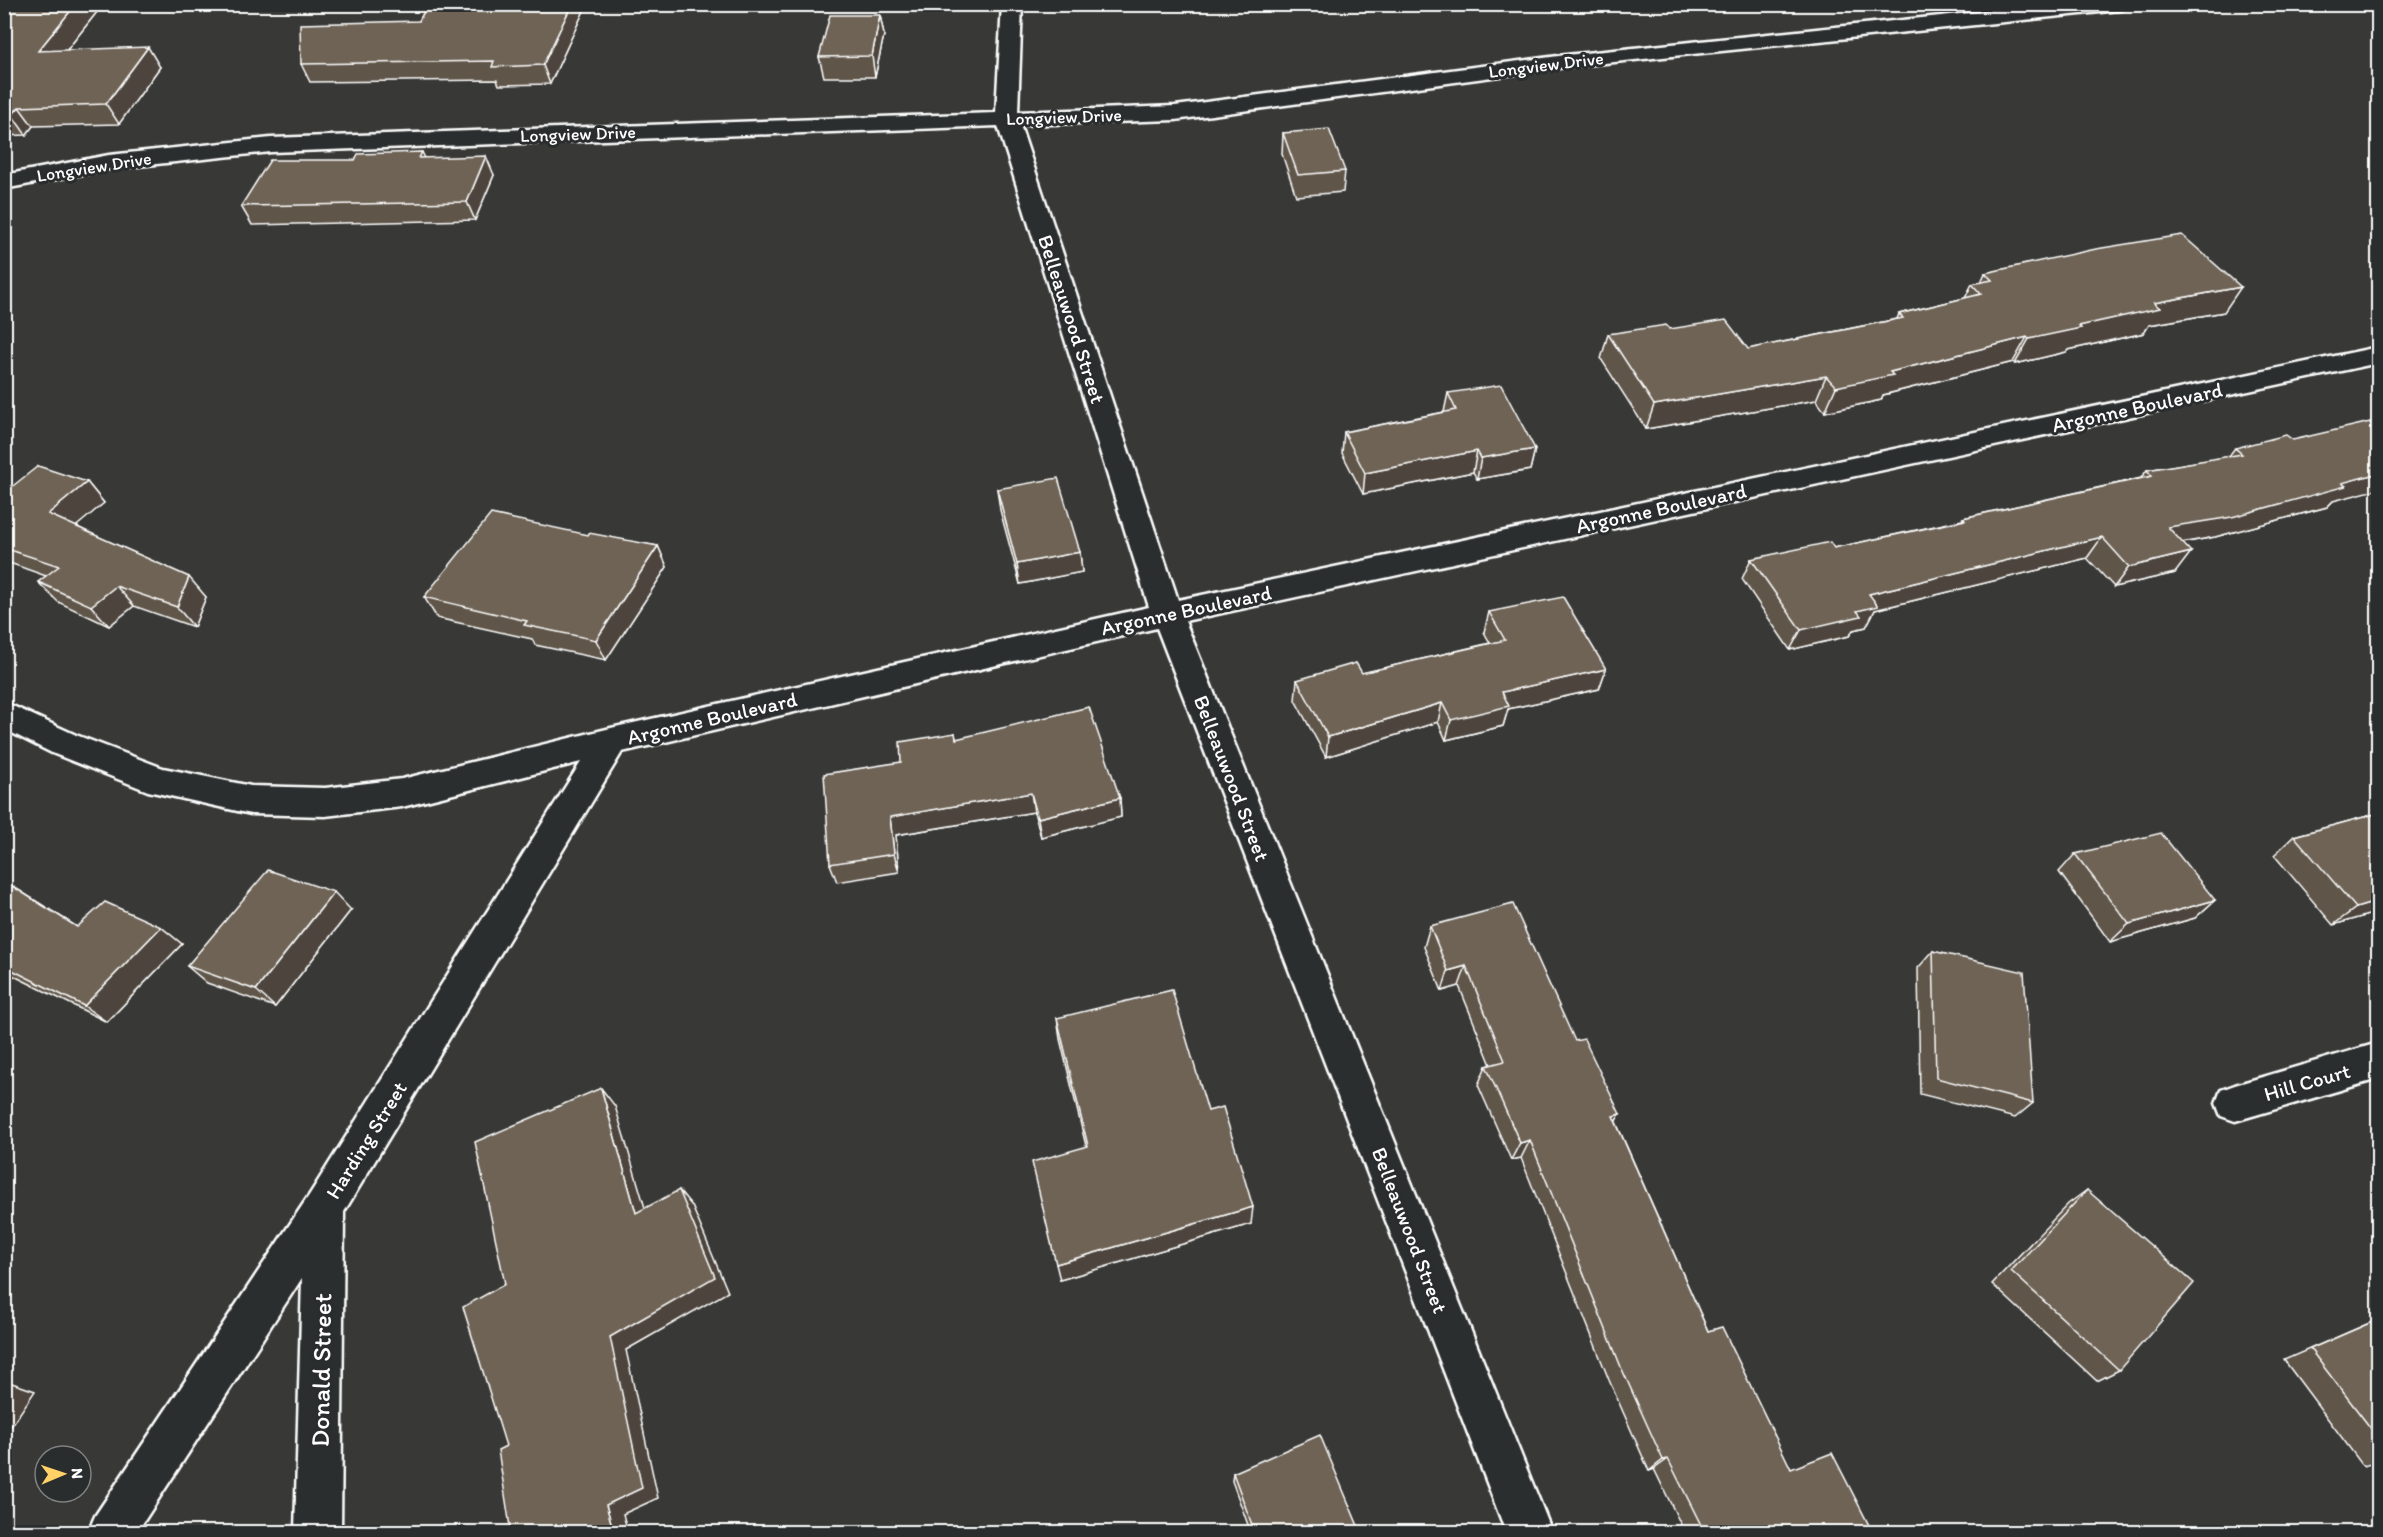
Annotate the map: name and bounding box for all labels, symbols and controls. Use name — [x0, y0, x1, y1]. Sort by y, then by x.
street label: Longview Drive — [1487, 47, 1605, 83]
street label: Longview Drive — [1006, 104, 1122, 130]
street label: Longview Drive — [520, 121, 636, 147]
street label: Longview Drive — [35, 147, 153, 187]
street label: Belleauwood Street — [1033, 232, 1111, 407]
street label: Argonne Boulevard — [2049, 377, 2225, 437]
street label: Argonne Boulevard — [1573, 478, 1749, 538]
street label: Argonne Boulevard — [1098, 580, 1274, 640]
street label: Argonne Boulevard — [625, 686, 799, 750]
street label: Belleauwood Street — [1189, 691, 1275, 865]
street label: Hill Court — [2261, 1058, 2353, 1106]
street label: Harding Street — [320, 1077, 412, 1203]
street label: Belleauwood Street — [1367, 1143, 1453, 1317]
street label: Donald Street — [304, 1292, 338, 1447]
north arrow — [33, 1444, 93, 1504]
text: N — [68, 1468, 87, 1479]

